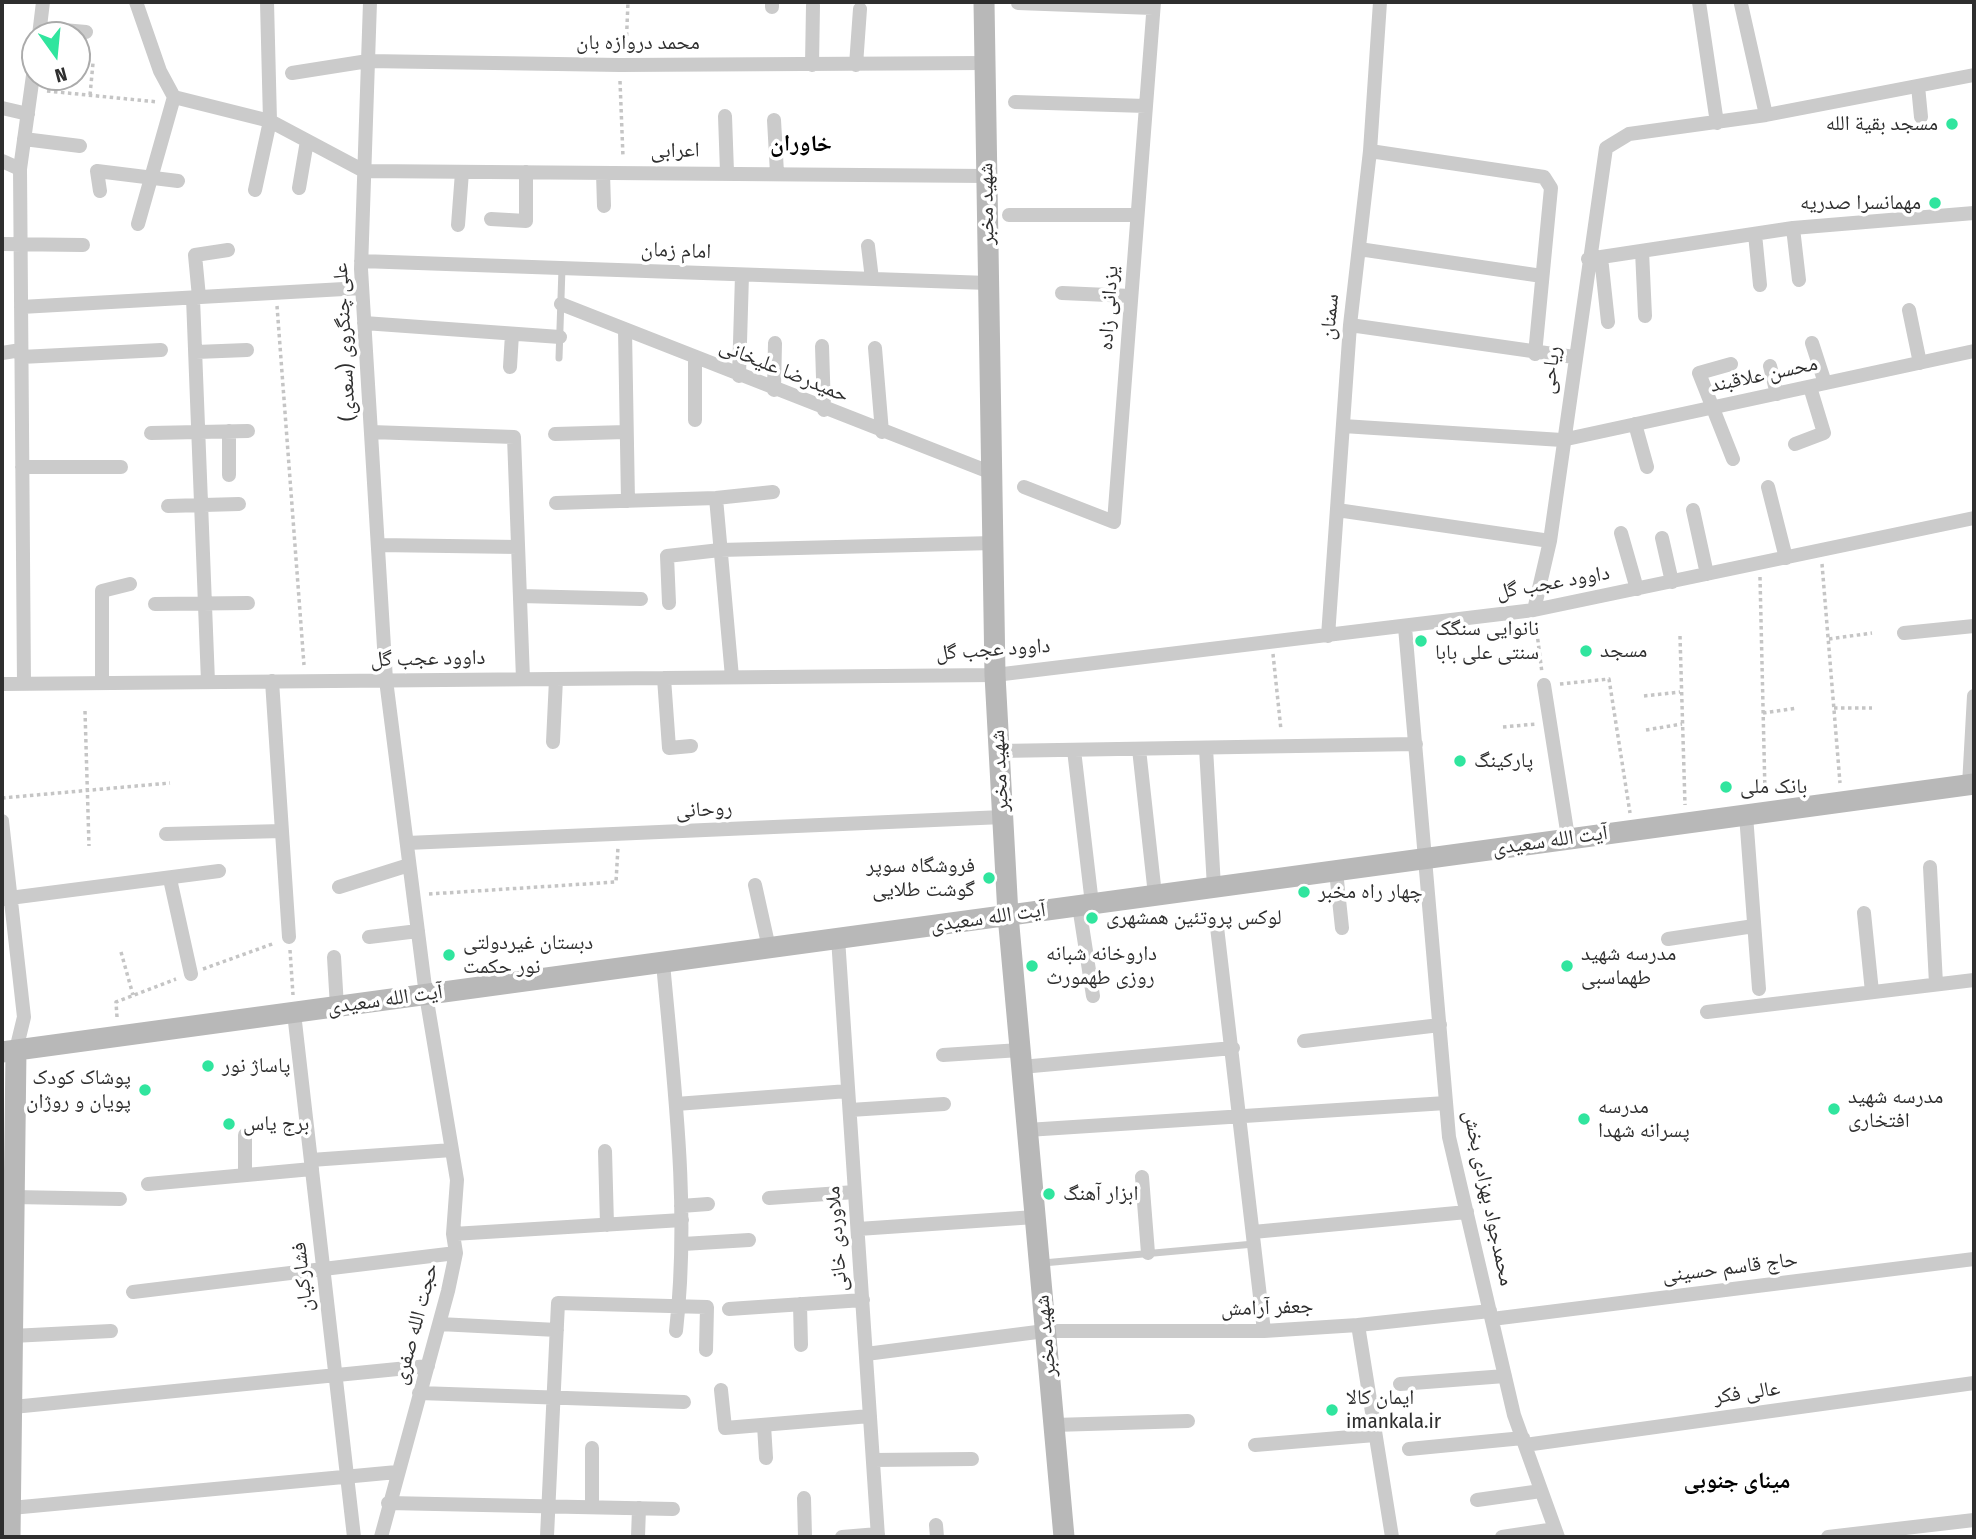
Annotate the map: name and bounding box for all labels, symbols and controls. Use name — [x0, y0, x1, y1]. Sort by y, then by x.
north arrow — [21, 21, 91, 91]
street label: محمد دروازه بان — [576, 30, 700, 56]
text: N — [53, 62, 70, 87]
place label: مسجد بقیة الله — [1826, 111, 1938, 137]
marker: مسجد بقیة الله — [1944, 116, 1960, 132]
district label: خاوران — [770, 131, 832, 159]
street label: اعرابی — [650, 138, 700, 164]
street label: شهید مخبر — [974, 163, 1000, 245]
place label: مهمانسرا صدریه — [1800, 190, 1921, 216]
marker: مهمانسرا صدریه — [1927, 195, 1943, 211]
street label: امام زمان — [640, 237, 712, 265]
street label: علی چنگروی (سعدی) — [328, 262, 362, 422]
street label: یزدانی زاده — [1093, 265, 1125, 351]
street label: سمنان — [1315, 293, 1345, 341]
street label: حمیدرضا علیخانی — [716, 334, 852, 408]
street label: ریاحی — [1535, 344, 1567, 396]
street label: محسن علاقبند — [1708, 351, 1820, 399]
street label: داوود عجب گل — [1494, 561, 1612, 605]
place label: نانوایی سنگک سنتی علی بابا — [1435, 616, 1539, 666]
street label: داوود عجب گل — [935, 633, 1051, 667]
marker: نانوایی سنگک سنتی علی بابا — [1413, 633, 1429, 649]
place label: مسجد — [1600, 638, 1647, 664]
marker: مسجد — [1578, 643, 1594, 659]
street label: داوود عجب گل — [370, 645, 486, 673]
street label: شهید مخبر — [985, 729, 1015, 813]
place label: پارکینگ — [1474, 748, 1533, 774]
marker: پارکینگ — [1452, 753, 1468, 769]
place label: بانک ملی — [1740, 774, 1807, 800]
marker: بانک ملی — [1718, 779, 1734, 795]
street label: روحانی — [675, 796, 733, 824]
street label: آیت الله سعیدی — [1491, 820, 1609, 862]
place label: فروشگاه سوپر گوشت طلایی — [866, 853, 975, 903]
marker: فروشگاه سوپر گوشت طلایی — [981, 870, 997, 886]
place label: چهار راه مخبر — [1318, 879, 1422, 905]
marker: چهار راه مخبر — [1296, 884, 1312, 900]
street label: آیت الله سعیدی — [929, 897, 1047, 939]
place label: لوکس پروتئین همشهری — [1106, 905, 1282, 931]
marker: لوکس پروتئین همشهری — [1084, 910, 1100, 926]
place label: دبستان غیردولتی نور حکمت — [463, 930, 593, 980]
place label: داروخانه شبانه روزی طهمورث — [1046, 941, 1157, 991]
place label: مدرسه شهید طهماسبی — [1581, 941, 1676, 991]
marker: دبستان غیردولتی نور حکمت — [441, 947, 457, 963]
marker: داروخانه شبانه روزی طهمورث — [1024, 958, 1040, 974]
marker: مدرسه شهید طهماسبی — [1559, 958, 1575, 974]
street label: آیت الله سعیدی — [326, 979, 444, 1021]
place label: پاساژ نور — [222, 1053, 290, 1079]
marker: پاساژ نور — [200, 1058, 216, 1074]
place label: پوشاک کودک پویان و روژان — [26, 1065, 131, 1115]
marker: پوشاک کودک پویان و روژان — [137, 1082, 153, 1098]
place label: مدرسه شهید افتخاری — [1848, 1084, 1943, 1134]
place label: مدرسه پسرانه شهدا — [1598, 1094, 1690, 1144]
marker: مدرسه شهید افتخاری — [1826, 1101, 1842, 1117]
street label: محمدجواد بهزادی بخش — [1457, 1108, 1519, 1288]
place label: برج یاس — [243, 1111, 309, 1137]
marker: مدرسه پسرانه شهدا — [1576, 1111, 1592, 1127]
marker: برج یاس — [221, 1116, 237, 1132]
place label: ابزار آهنگ — [1063, 1181, 1138, 1207]
street label: ملاوردی خانی — [821, 1185, 853, 1293]
marker: ابزار آهنگ — [1041, 1186, 1057, 1202]
street label: فشارکیان — [287, 1241, 319, 1313]
street label: حاج قاسم حسینی — [1661, 1247, 1799, 1289]
street label: حجت الله صفری — [388, 1261, 444, 1387]
street label: شهید مخبر — [1030, 1294, 1062, 1378]
street label: جعفر آرامش — [1220, 1294, 1314, 1322]
street label: عالی فکر — [1712, 1376, 1782, 1410]
place label: ایمان کالا imankala.ir — [1346, 1385, 1441, 1435]
marker: ایمان کالا imankala.ir — [1324, 1402, 1340, 1418]
district label: مینای جنوبی — [1684, 1468, 1790, 1496]

